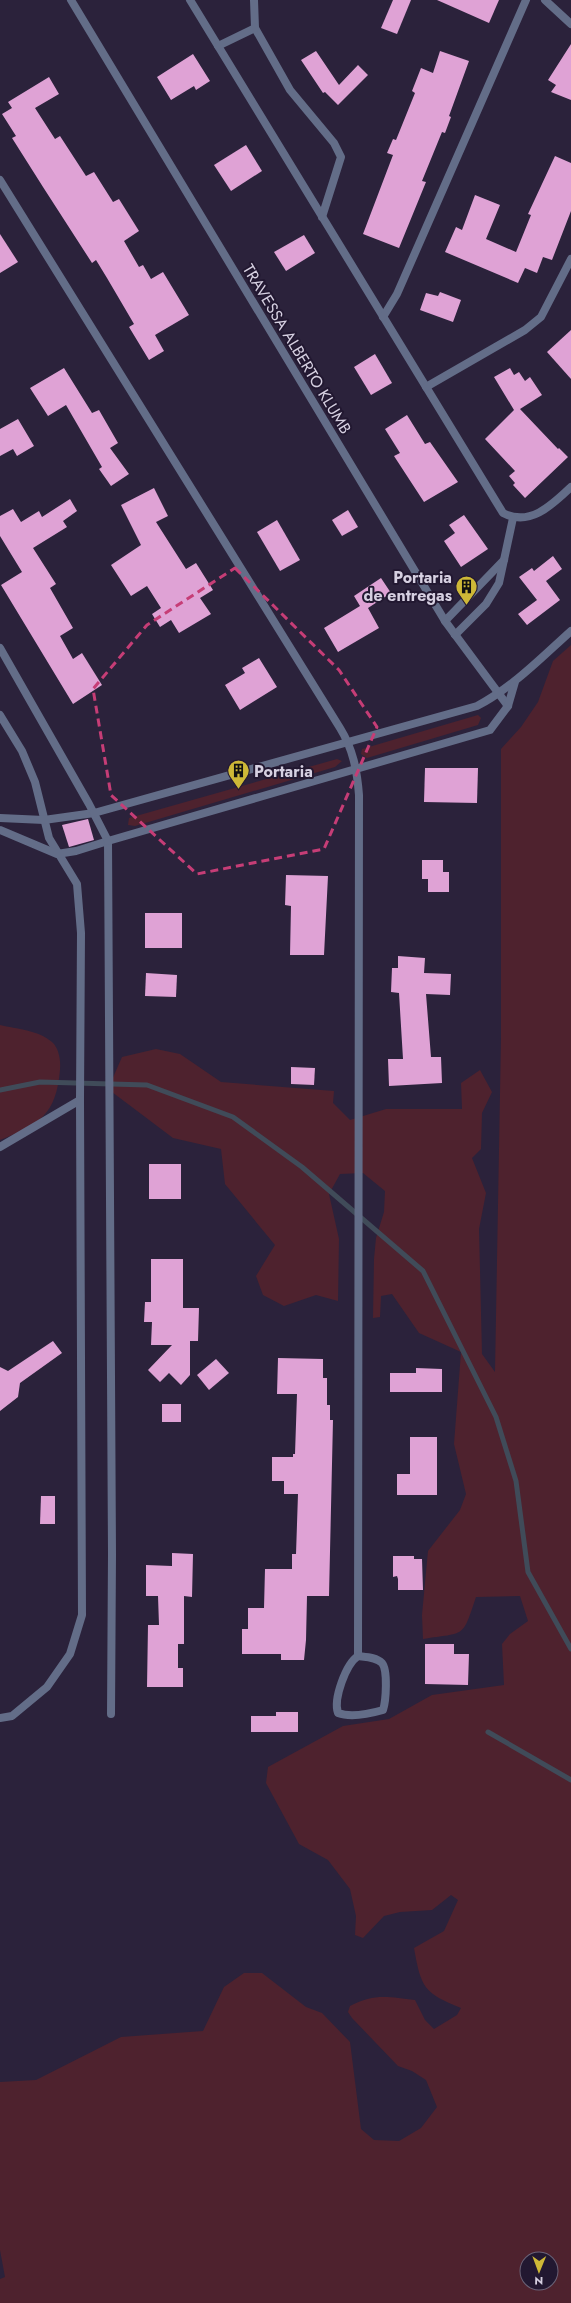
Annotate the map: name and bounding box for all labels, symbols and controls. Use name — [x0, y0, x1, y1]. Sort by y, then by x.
street label: TRAVESSA ALBERTO KLUMB — [237, 260, 357, 438]
place label: Portaria de entregas — [364, 566, 452, 607]
building icon: Portaria de entregas — [454, 573, 480, 606]
building icon: Portaria — [225, 758, 251, 791]
place label: Portaria — [254, 760, 313, 783]
north arrow — [519, 2251, 559, 2291]
text: N — [534, 2273, 543, 2289]

